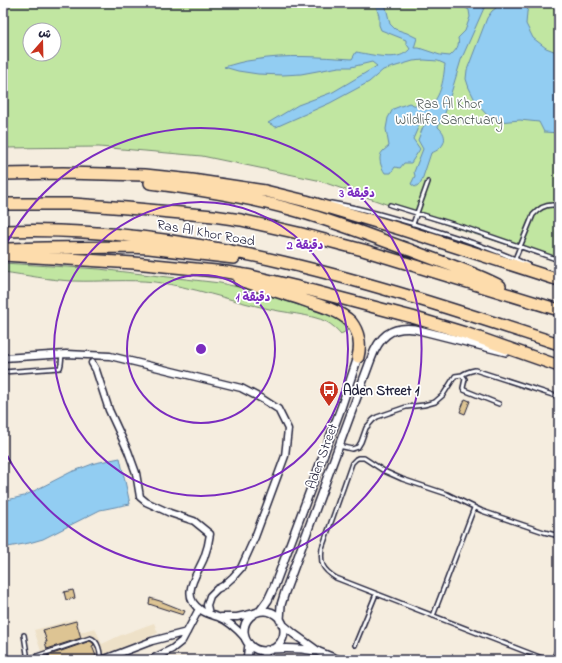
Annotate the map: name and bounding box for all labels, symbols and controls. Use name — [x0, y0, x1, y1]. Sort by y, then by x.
north arrow — [22, 22, 62, 62]
text: ش — [37, 24, 54, 43]
park label: Ras Al Khor Wildlife Sanctuary — [395, 94, 503, 132]
text: 3 دقيقة — [338, 185, 375, 203]
street label: Ras Al Khor Road — [155, 215, 257, 252]
text: 2 دقيقة — [286, 237, 324, 255]
text: 1 دقيقة — [236, 289, 271, 307]
centre of rings — [194, 342, 208, 356]
bus stop icon: Aden Street 1 — [318, 379, 340, 407]
place label: Aden Street 1 — [343, 381, 420, 402]
street label: Aden Street — [301, 420, 344, 492]

